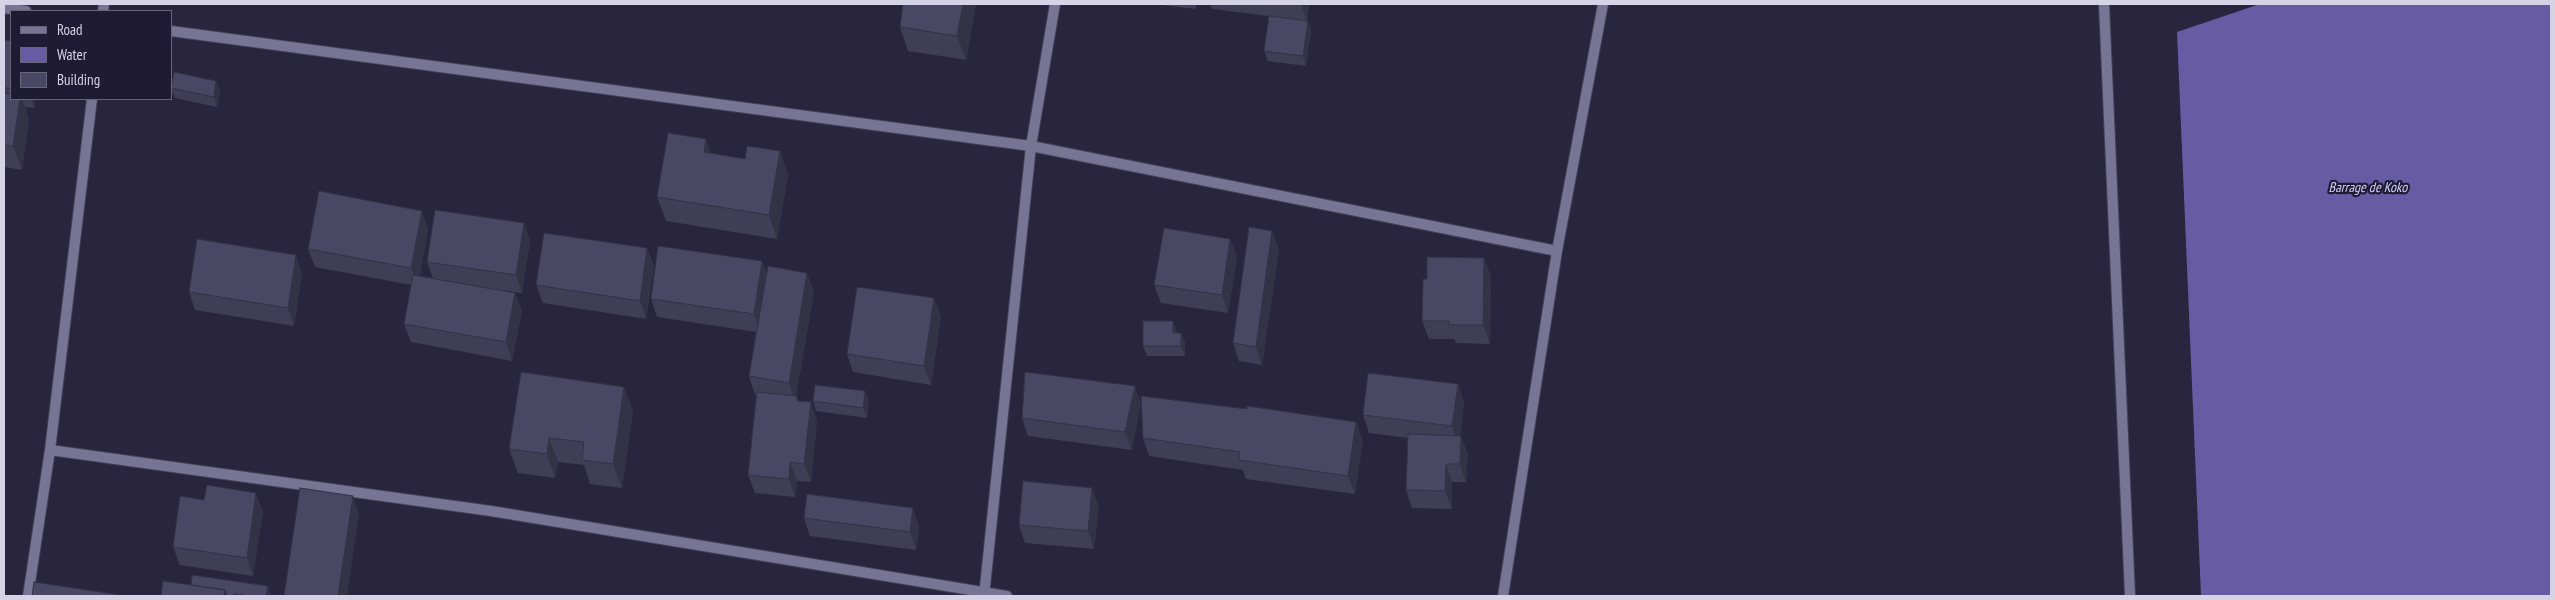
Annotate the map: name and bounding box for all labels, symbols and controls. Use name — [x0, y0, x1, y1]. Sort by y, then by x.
legend — [10, 10, 172, 100]
text: Road — [57, 20, 83, 39]
text: Water — [57, 45, 87, 64]
text: Building — [57, 70, 100, 89]
water label: Barrage de Koko — [2329, 180, 2407, 196]

